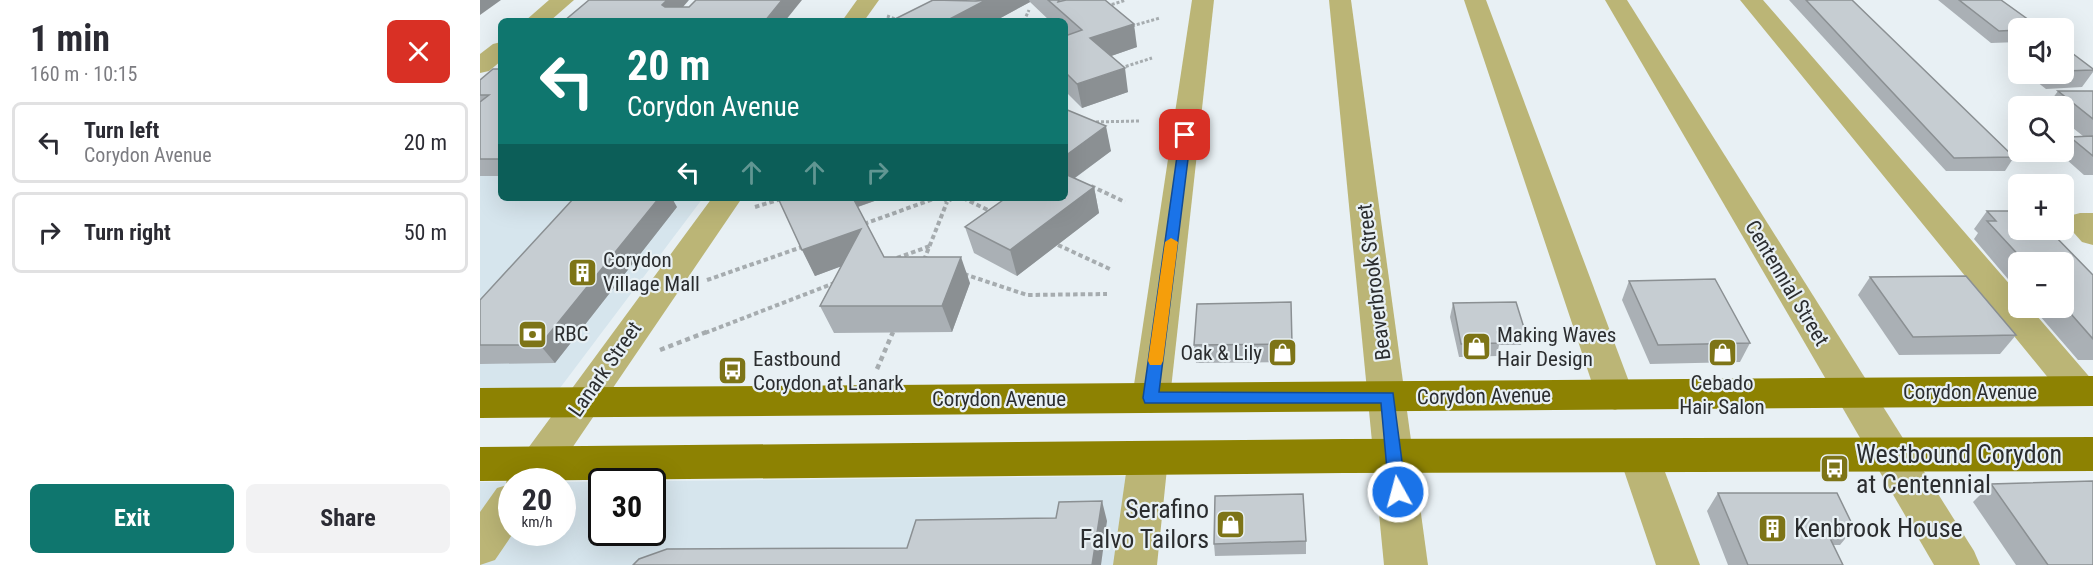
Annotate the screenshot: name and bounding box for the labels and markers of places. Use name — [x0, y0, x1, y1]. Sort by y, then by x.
pin — [1159, 109, 1210, 160]
place label: Corydon Village Mall — [603, 248, 700, 296]
building icon: Corydon Village Mall — [566, 256, 598, 288]
bank icon: RBC — [517, 318, 549, 350]
place label: RBC — [554, 322, 589, 346]
place label: Making Waves Hair Design — [1497, 323, 1616, 371]
shop icon: Making Waves Hair Design — [1460, 331, 1492, 363]
shop icon: Cebado Hair Salon — [1706, 336, 1738, 368]
shop icon: Oak & Lily — [1267, 337, 1299, 369]
place label: Oak & Lily — [1180, 341, 1262, 365]
place label: Eastbound Corydon at Lanark — [753, 347, 904, 395]
bus stop icon: Eastbound Corydon at Lanark — [716, 355, 748, 387]
place label: Cebado Hair Salon — [1679, 371, 1765, 419]
place label: Westbound Corydon at Centennial — [1856, 439, 2062, 499]
bus stop icon: Westbound Corydon at Centennial — [1819, 453, 1851, 485]
place label: Serafino Falvo Tailors — [1080, 494, 1209, 554]
shop icon: Serafino Falvo Tailors — [1214, 508, 1246, 540]
building icon: Kenbrook House — [1757, 512, 1789, 544]
place label: Kenbrook House — [1794, 513, 1963, 543]

